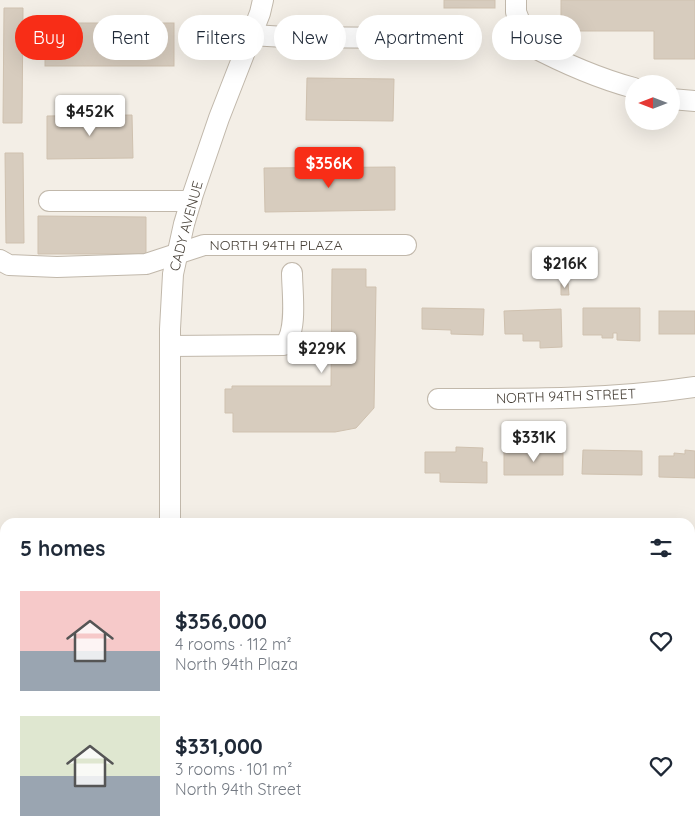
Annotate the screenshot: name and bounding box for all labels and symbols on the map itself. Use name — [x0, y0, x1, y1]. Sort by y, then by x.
north arrow — [625, 75, 680, 130]
pin: $452K — [55, 94, 125, 137]
pin: $356K — [294, 146, 364, 189]
street label: CADY AVENUE — [165, 179, 207, 273]
street label: NORTH 94TH PLAZA — [210, 236, 342, 254]
pin: $216K — [530, 246, 600, 289]
pin: $229K — [287, 332, 357, 374]
street label: NORTH 94TH STREET — [496, 385, 636, 407]
pin: $331K — [499, 420, 569, 463]

